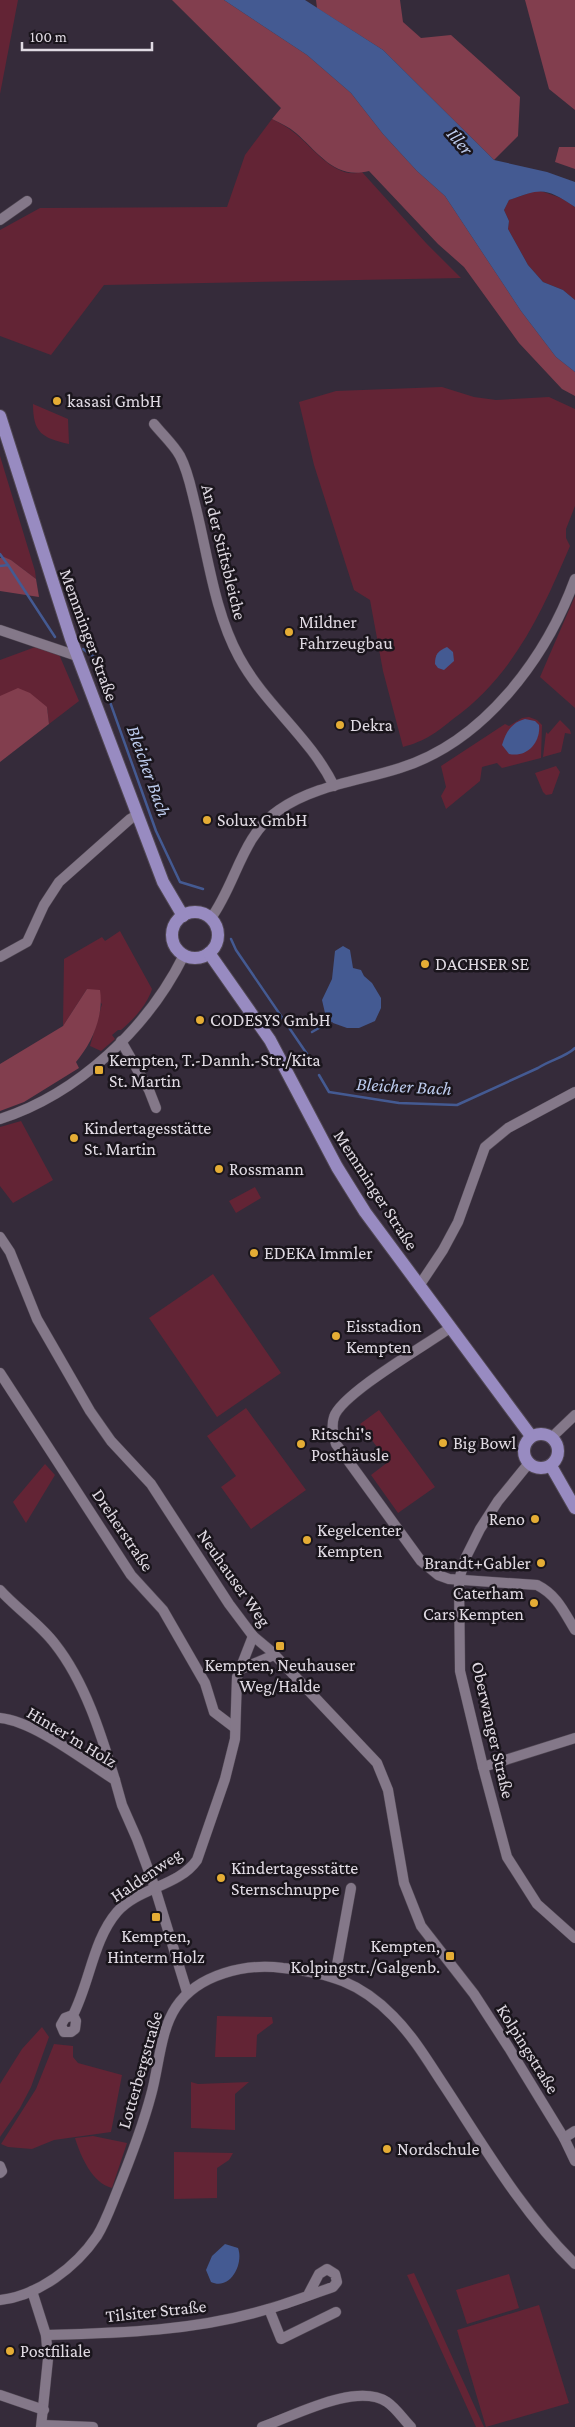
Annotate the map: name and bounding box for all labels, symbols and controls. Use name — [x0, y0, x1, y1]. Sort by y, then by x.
scale bar — [22, 20, 152, 52]
text: 100 m — [30, 29, 67, 45]
water label: Iller — [443, 123, 478, 160]
place label: kasasi GmbH — [67, 391, 161, 411]
marker: kasasi GmbH — [51, 395, 63, 407]
street label: An der Stiftsbleiche — [197, 482, 251, 622]
street label: Memminger Straße — [56, 566, 122, 704]
place label: Mildner Fahrzeugbau — [299, 612, 393, 653]
marker: Mildner Fahrzeugbau — [283, 626, 295, 638]
place label: Dekra — [350, 715, 393, 735]
marker: Dekra — [334, 719, 346, 731]
water label: Bleicher Bach — [123, 722, 175, 820]
place label: Solux GmbH — [217, 810, 308, 830]
marker: Solux GmbH — [201, 814, 213, 826]
place label: DACHSER SE — [435, 954, 529, 974]
marker: DACHSER SE — [419, 958, 431, 970]
place label: CODESYS GmbH — [210, 1010, 331, 1030]
marker: CODESYS GmbH — [194, 1014, 206, 1026]
place label: Kempten, T.-Dannh.-Str./Kita St. Martin — [109, 1050, 321, 1091]
marker: Kempten, T.-Dannh.-Str./Kita St. Martin — [93, 1064, 105, 1076]
water label: Bleicher Bach — [356, 1073, 452, 1099]
place label: Kindertagesstätte St. Martin — [84, 1118, 211, 1159]
street label: Memminger Straße — [330, 1126, 422, 1254]
marker: Kindertagesstätte St. Martin — [68, 1132, 80, 1144]
place label: Rossmann — [229, 1159, 304, 1179]
marker: Rossmann — [213, 1163, 225, 1175]
place label: EDEKA Immler — [264, 1243, 373, 1263]
marker: EDEKA Immler — [248, 1247, 260, 1259]
place label: Eisstadion Kempten — [346, 1316, 422, 1357]
marker: Eisstadion Kempten — [330, 1330, 342, 1342]
place label: Ritschi's Posthäusle — [311, 1424, 389, 1465]
place label: Big Bowl — [453, 1433, 517, 1453]
marker: Big Bowl — [437, 1437, 449, 1449]
marker: Ritschi's Posthäusle — [295, 1438, 307, 1450]
street label: Dreherstraße — [88, 1485, 158, 1575]
place label: Reno — [489, 1509, 525, 1529]
marker: Reno — [529, 1513, 541, 1525]
place label: Kegelcenter Kempten — [317, 1520, 402, 1561]
street label: Neuhauser Weg — [193, 1526, 275, 1631]
marker: Kegelcenter Kempten — [301, 1534, 313, 1546]
place label: Brandt+Gabler — [424, 1553, 532, 1573]
marker: Brandt+Gabler — [535, 1557, 547, 1569]
place label: Caterham Cars Kempten — [423, 1583, 525, 1624]
marker: Caterham Cars Kempten — [528, 1597, 540, 1609]
marker: Kempten, Neuhauser Weg/Halde — [274, 1640, 286, 1652]
place label: Kempten, Neuhauser Weg/Halde — [205, 1655, 356, 1696]
street label: Oberwanger Straße — [468, 1660, 518, 1800]
street label: Hinter'm Holz — [23, 1702, 121, 1772]
street label: Haldenweg — [107, 1844, 186, 1906]
place label: Kindertagesstätte Sternschnuppe — [231, 1858, 358, 1899]
marker: Kindertagesstätte Sternschnuppe — [215, 1872, 227, 1884]
marker: Kempten, Hinterm Holz — [150, 1911, 162, 1923]
place label: Kempten, Hinterm Holz — [107, 1926, 205, 1967]
place label: Kempten, Kolpingstr./Galgenb. — [291, 1936, 440, 1977]
marker: Kempten, Kolpingstr./Galgenb. — [444, 1950, 456, 1962]
street label: Kolpingstraße — [493, 2001, 563, 2097]
street label: Lotterbergstraße — [114, 2009, 166, 2131]
place label: Nordschule — [397, 2139, 480, 2159]
marker: Nordschule — [381, 2143, 393, 2155]
street label: Tilsiter Straße — [105, 2296, 207, 2326]
place label: Postfiliale — [20, 2341, 91, 2361]
marker: Postfiliale — [4, 2345, 16, 2357]

